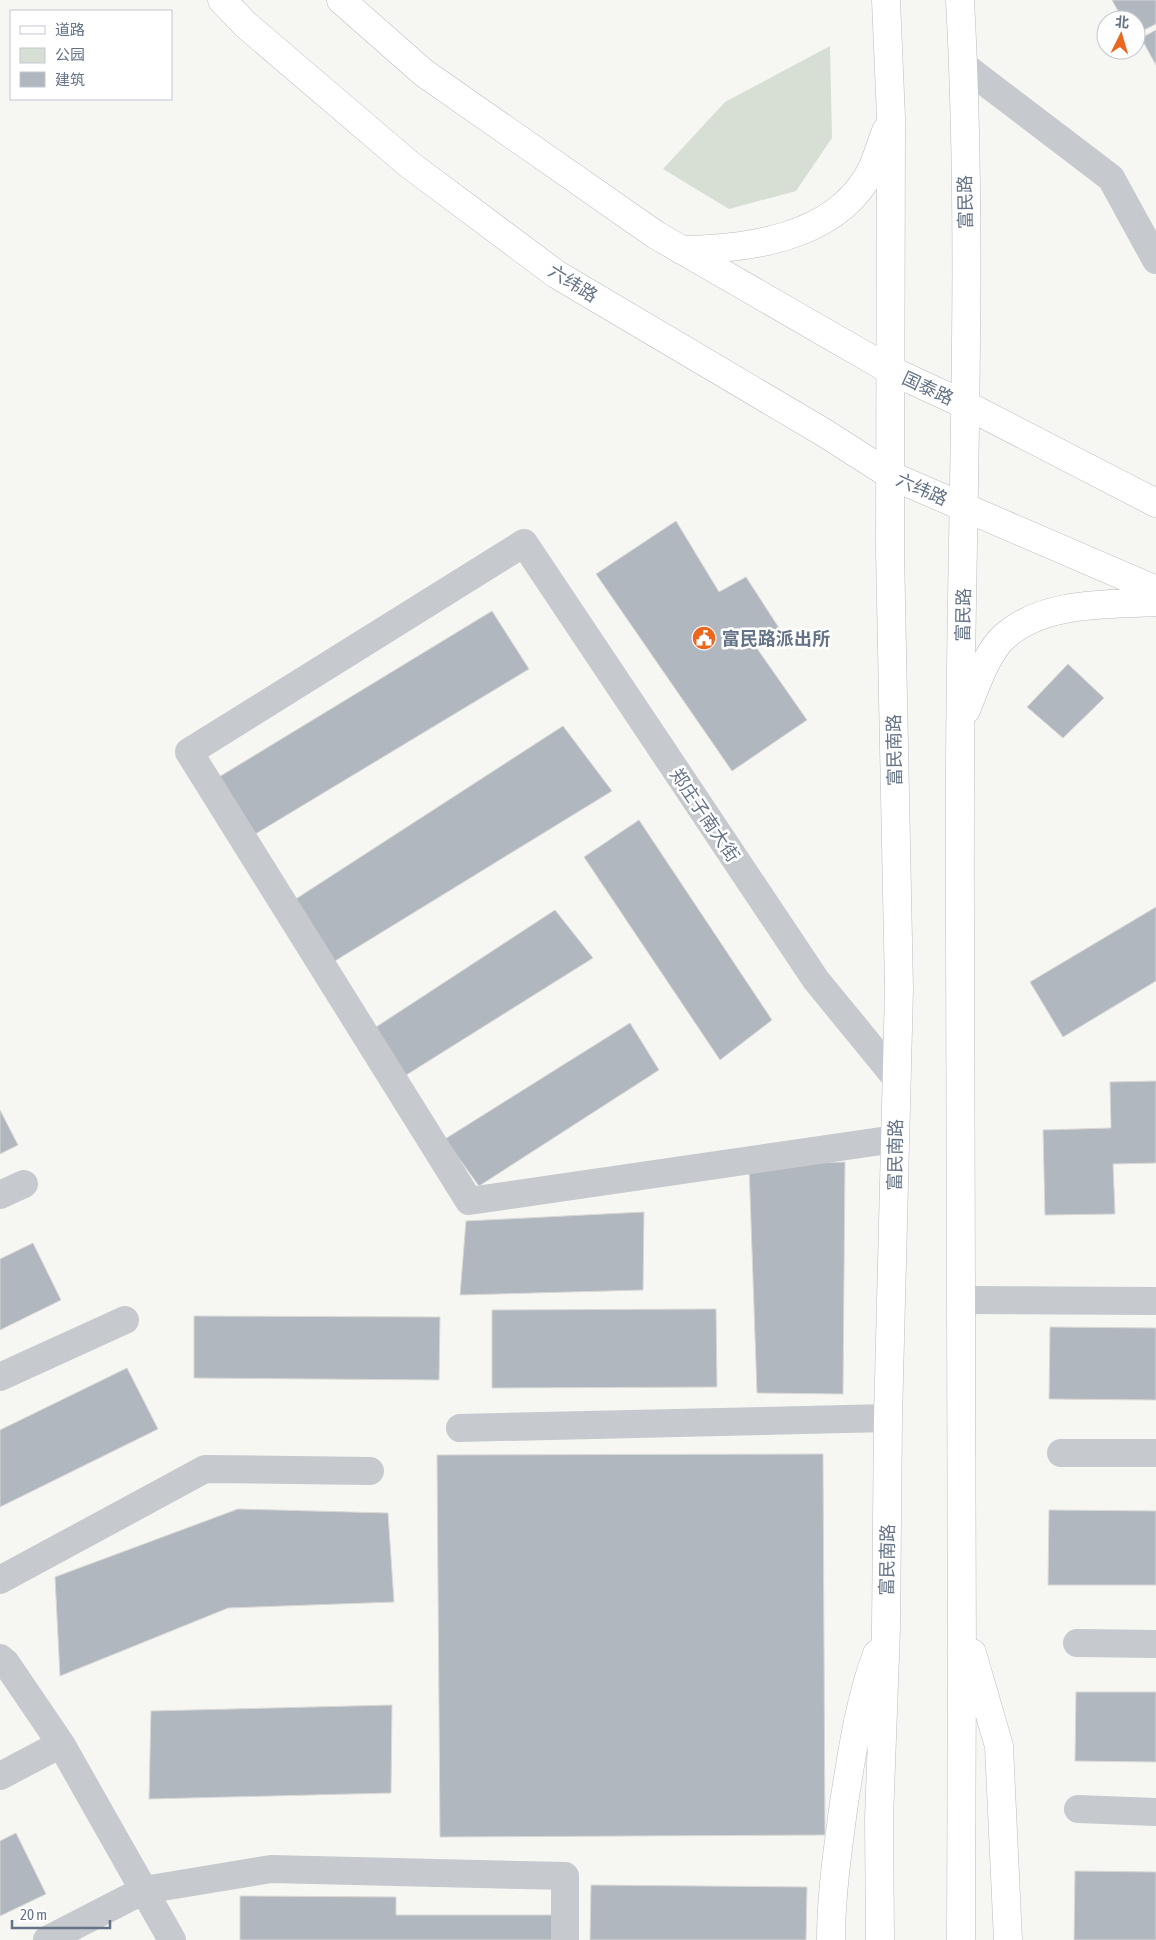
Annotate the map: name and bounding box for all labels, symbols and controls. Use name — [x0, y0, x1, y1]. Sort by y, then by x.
legend — [10, 10, 172, 100]
north arrow — [1096, 10, 1146, 60]
text: 北 — [1114, 13, 1130, 31]
text: 道路 — [55, 21, 85, 38]
text: 公园 — [55, 46, 85, 63]
text: 建筑 — [55, 71, 85, 88]
street label: 富民路 — [954, 175, 976, 229]
street label: 六纬路 — [545, 260, 601, 306]
street label: 国泰路 — [899, 367, 957, 409]
street label: 六纬路 — [893, 468, 951, 510]
street label: 富民路 — [952, 588, 974, 642]
public building icon: 富民路派出所 — [691, 625, 717, 651]
place label: 富民路派出所 — [722, 628, 830, 649]
street label: 富民南路 — [883, 714, 905, 786]
street label: 郑庄子南大街 — [666, 764, 744, 866]
street label: 富民南路 — [884, 1119, 906, 1191]
street label: 富民南路 — [876, 1524, 898, 1596]
scale bar — [12, 1898, 110, 1930]
text: 20 m — [20, 1906, 47, 1923]

